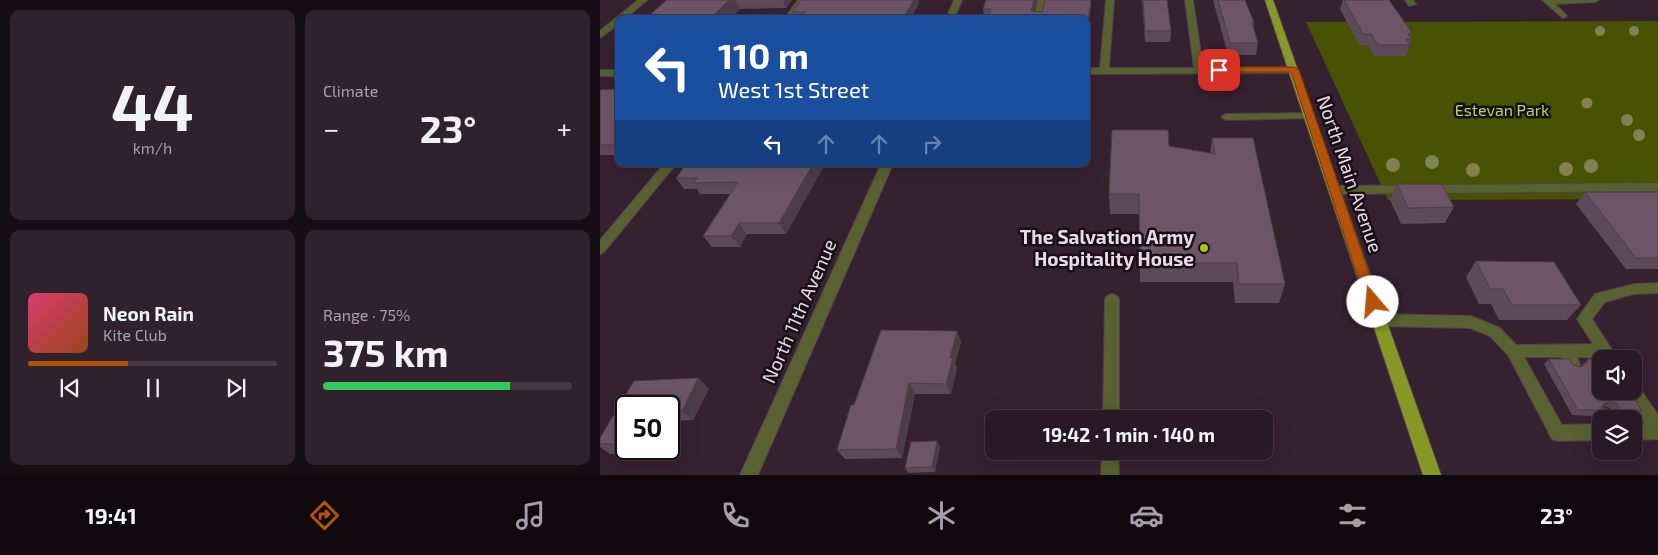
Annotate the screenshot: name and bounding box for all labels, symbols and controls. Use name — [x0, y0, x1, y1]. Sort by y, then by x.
text: 110 m — [718, 34, 809, 76]
icon: left — [635, 35, 700, 100]
pin — [1198, 49, 1240, 91]
icon: arrive — [1205, 56, 1233, 84]
text: 44 — [111, 66, 194, 144]
text: West 1st Street — [718, 76, 869, 102]
text: Climate — [323, 81, 378, 100]
street label: North Main Avenue — [1313, 92, 1388, 255]
park label: Estevan Park — [1455, 100, 1549, 119]
text: 23° — [420, 105, 476, 151]
text: − — [323, 111, 339, 145]
text: + — [557, 111, 572, 145]
icon: left — [759, 130, 787, 158]
icon: ahead — [812, 130, 840, 158]
icon: ahead — [865, 130, 893, 158]
icon: right — [918, 130, 946, 158]
text: km/h — [133, 138, 172, 157]
place label: The Salvation Army Hospitality House — [1020, 225, 1194, 271]
street label: North 11th Avenue — [756, 235, 841, 386]
marker: The Salvation Army Hospitality House — [1198, 242, 1210, 254]
position arrow — [1346, 275, 1398, 327]
text: Neon Rain — [103, 302, 194, 325]
text: Range · 75% — [323, 305, 410, 324]
text: Kite Club — [103, 325, 167, 344]
text: 375 km — [323, 329, 449, 375]
map controls — [1592, 350, 1642, 460]
button: sound — [1592, 350, 1642, 400]
icon: previous — [56, 374, 84, 402]
icon: pause — [139, 374, 167, 402]
icon: next — [222, 374, 250, 402]
speed limit sign: 50 — [615, 395, 680, 460]
button: layers — [1592, 410, 1642, 460]
text: 19:42 · 1 min · 140 m — [1043, 423, 1215, 446]
icon: directions — [307, 498, 342, 533]
icon: music — [513, 498, 548, 533]
icon: phone — [718, 498, 753, 533]
icon: climate — [924, 498, 959, 533]
icon: car — [1129, 498, 1164, 533]
icon: filters — [1335, 498, 1370, 533]
text: 19:41 — [85, 502, 137, 528]
text: 23° — [1540, 502, 1573, 528]

